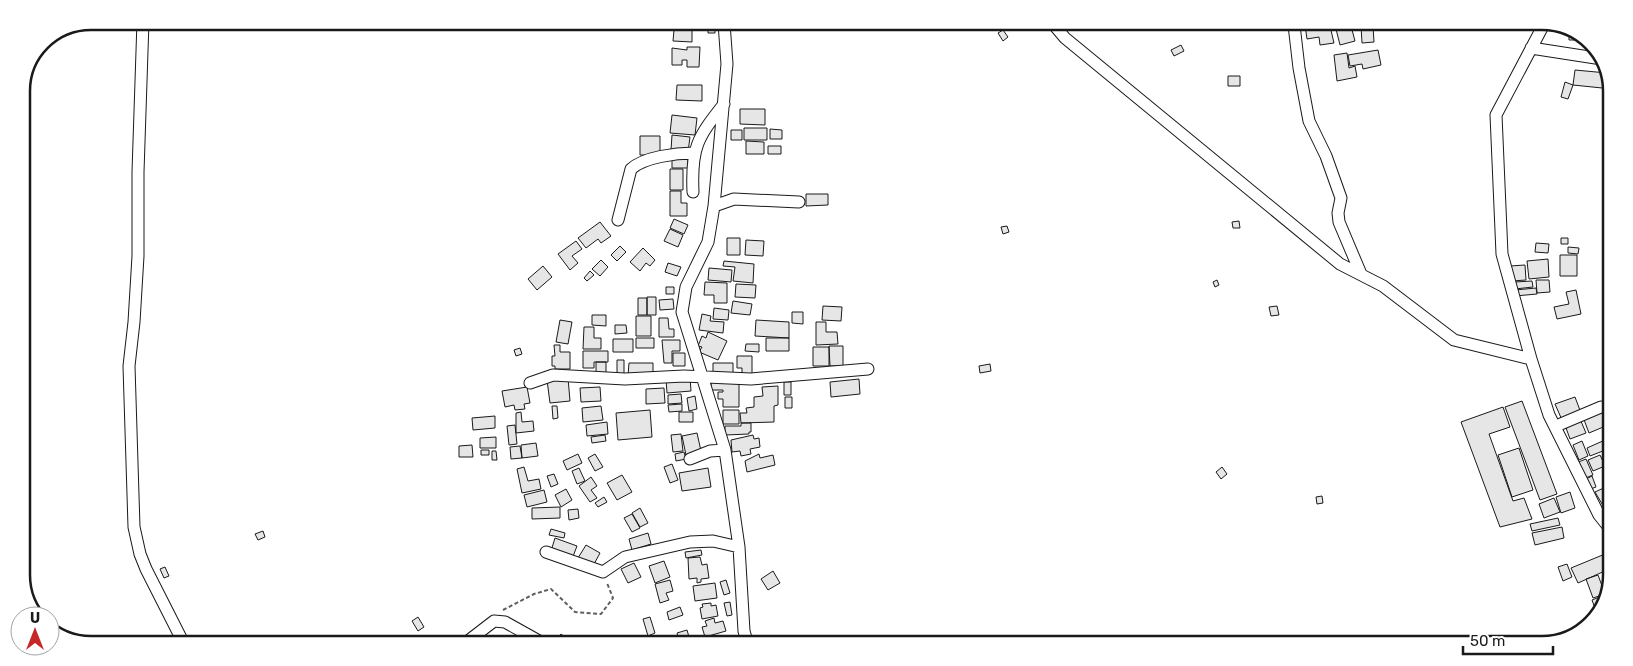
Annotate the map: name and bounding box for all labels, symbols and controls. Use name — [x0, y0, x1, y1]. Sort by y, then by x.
north arrow — [10, 606, 60, 656]
text: U — [30, 610, 40, 627]
scale bar — [1463, 624, 1553, 656]
text: 50 m — [1470, 632, 1505, 650]

